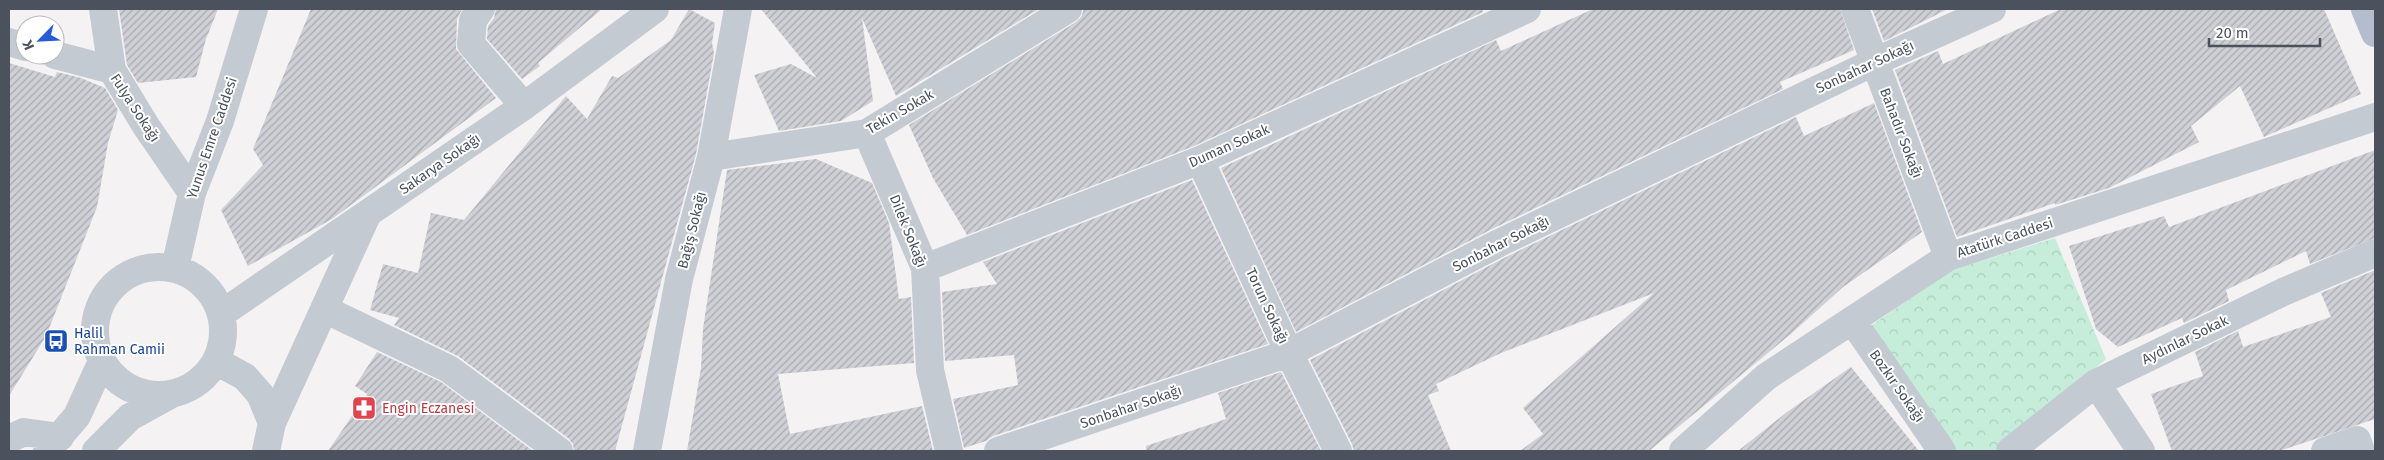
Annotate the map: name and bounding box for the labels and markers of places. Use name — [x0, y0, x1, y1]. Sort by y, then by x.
place label: Halil Rahman Camii — [74, 325, 165, 358]
bus stop icon: Halil Rahman Camii — [43, 328, 69, 354]
pharmacy icon: Engin Eczanesi — [351, 395, 377, 421]
place label: Engin Eczanesi — [382, 400, 474, 417]

